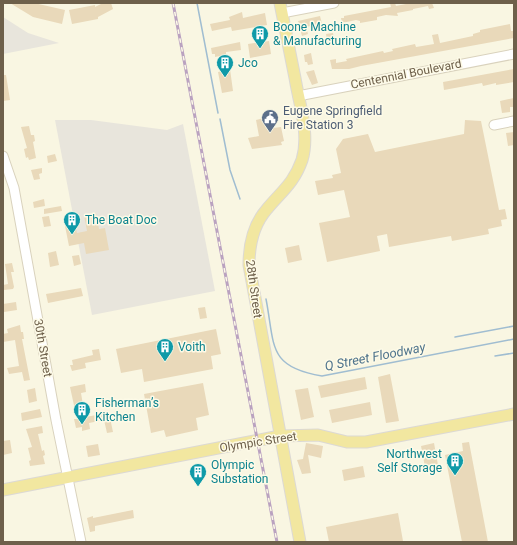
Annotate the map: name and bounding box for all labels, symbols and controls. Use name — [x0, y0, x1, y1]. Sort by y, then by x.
place label: Boone Machine & Manufacturing — [273, 20, 362, 48]
building icon: Boone Machine & Manufacturing — [250, 24, 270, 49]
building icon: Jco — [215, 53, 235, 78]
place label: Jco — [238, 56, 258, 70]
street label: Centennial Boulevard — [349, 56, 463, 92]
place label: Eugene Springfield Fire Station 3 — [283, 104, 382, 132]
public building icon: Eugene Springfield Fire Station 3 — [260, 108, 280, 133]
building icon: The Boat Doc — [62, 210, 82, 235]
place label: The Boat Doc — [85, 213, 157, 227]
street label: 28th Street — [243, 259, 265, 319]
street label: 30th Street — [31, 318, 55, 378]
building icon: Voith — [155, 337, 175, 362]
water label: Q Street Floodway — [324, 339, 428, 374]
place label: Voith — [178, 340, 206, 354]
place label: Fisherman’s Kitchen — [95, 396, 159, 424]
building icon: Fisherman’s Kitchen — [72, 400, 92, 425]
street label: Olympic Street — [218, 429, 298, 455]
place label: Northwest Self Storage — [377, 447, 442, 475]
building icon: Northwest Self Storage — [445, 451, 465, 476]
place label: Olympic Substation — [211, 458, 268, 486]
building icon: Olympic Substation — [188, 462, 208, 487]

